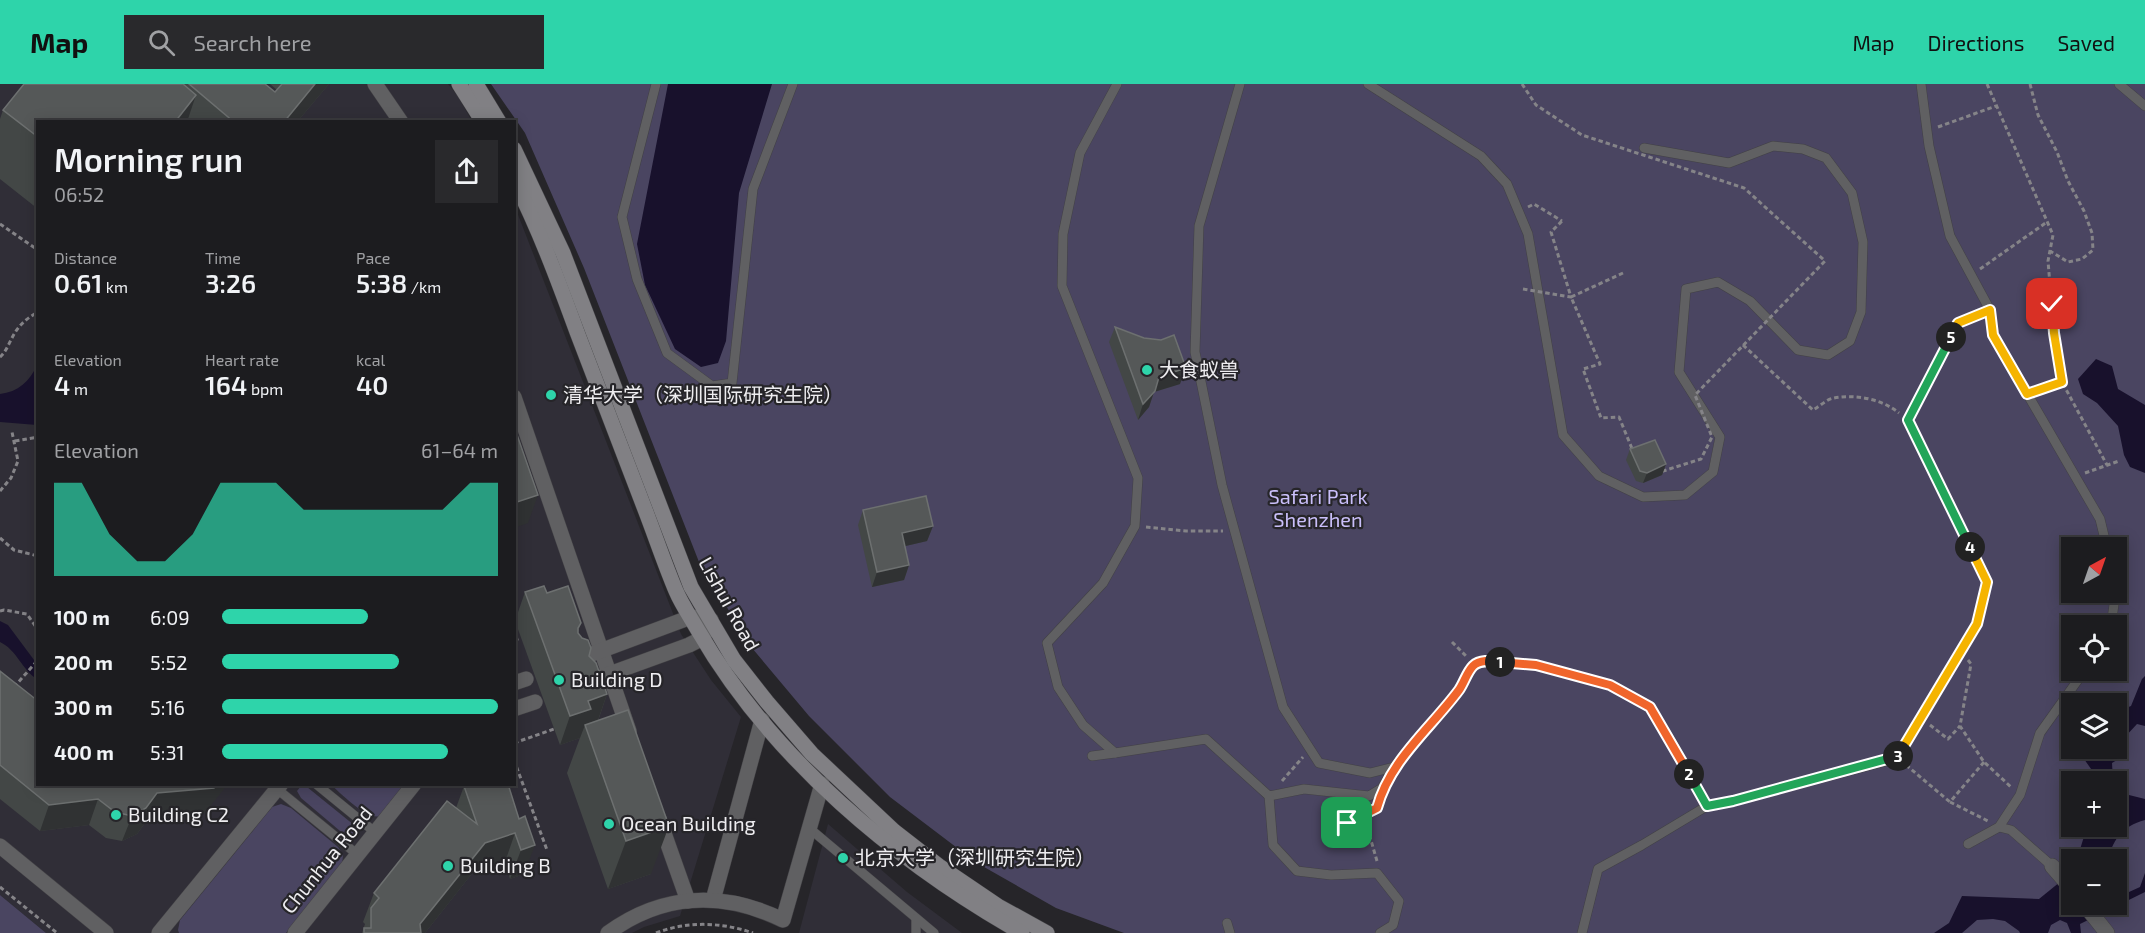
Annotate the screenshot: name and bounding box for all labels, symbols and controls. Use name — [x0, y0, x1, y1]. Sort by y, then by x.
search box — [124, 15, 544, 69]
text: Map — [30, 25, 88, 59]
icon: search — [145, 26, 178, 59]
text: Search here — [193, 29, 312, 55]
text: Map — [1852, 30, 1895, 55]
text: Directions — [1928, 30, 2024, 55]
text: Saved — [2057, 30, 2115, 55]
text: Morning run — [54, 139, 243, 179]
button: share — [435, 140, 498, 203]
text: 06:52 — [54, 182, 104, 206]
text: Distance — [54, 248, 117, 267]
text: Time — [205, 248, 241, 267]
text: Pace — [356, 248, 390, 267]
text: 0.61 — [54, 267, 102, 298]
text: 3:26 — [205, 267, 256, 298]
text: 5:38 — [356, 267, 407, 298]
text: km — [102, 277, 128, 296]
text: /km — [407, 277, 441, 296]
pin — [2026, 278, 2077, 329]
icon: check — [2035, 287, 2068, 320]
pin: 5 — [1936, 322, 1966, 352]
text: 5 — [1947, 327, 1955, 346]
text: Elevation — [54, 350, 122, 369]
text: Heart rate — [205, 350, 279, 369]
text: kcal — [356, 350, 385, 369]
place label: 大食蚁兽 — [1159, 357, 1239, 381]
marker: 大食蚁兽 — [1140, 363, 1154, 377]
text: 4 — [54, 369, 70, 400]
text: 164 — [205, 369, 247, 400]
text: 40 — [356, 369, 388, 400]
text: m — [70, 379, 88, 398]
text: bpm — [247, 379, 283, 398]
place label: 清华大学（深圳国际研究生院） — [563, 382, 843, 406]
marker: 清华大学（深圳国际研究生院） — [544, 388, 558, 402]
text: Elevation — [54, 438, 139, 462]
text: 61–64 m — [421, 438, 498, 462]
park label: Safari Park Shenzhen — [1268, 484, 1368, 531]
pin: 4 — [1955, 532, 1985, 562]
text: 4 — [1965, 537, 1975, 556]
north arrow — [2061, 537, 2127, 603]
map controls — [2061, 537, 2127, 915]
street label: Lishui Road — [694, 552, 766, 655]
text: 100 m — [54, 605, 110, 629]
text: 6:09 — [150, 605, 190, 629]
button: locate — [2061, 615, 2127, 681]
pin: 1 — [1485, 647, 1515, 677]
text: 200 m — [54, 650, 113, 674]
text: 5:52 — [150, 650, 187, 674]
text: 1 — [1497, 652, 1503, 671]
place label: Building D — [571, 667, 663, 691]
marker: Building D — [552, 673, 566, 687]
button: layers — [2061, 693, 2127, 759]
text: 300 m — [54, 695, 113, 719]
text: 5:16 — [150, 695, 185, 719]
text: 400 m — [54, 740, 114, 764]
text: 5:31 — [150, 740, 185, 764]
pin: 3 — [1883, 741, 1913, 771]
text: 3 — [1893, 746, 1903, 765]
pin: 2 — [1674, 759, 1704, 789]
text: 2 — [1684, 764, 1694, 783]
button: + — [2061, 771, 2127, 837]
pin — [1321, 797, 1372, 848]
street label: Chunhua Road — [276, 801, 377, 918]
place label: Building C2 — [128, 802, 229, 826]
icon: arrive — [1330, 806, 1363, 839]
marker: Building C2 — [109, 808, 123, 822]
place label: Ocean Building — [621, 811, 756, 835]
marker: Ocean Building — [602, 817, 616, 831]
place label: 北京大学（深圳研究生院） — [855, 845, 1095, 869]
button: − — [2061, 849, 2127, 915]
marker: 北京大学（深圳研究生院） — [836, 851, 850, 865]
place label: Building B — [460, 853, 551, 877]
marker: Building B — [441, 859, 455, 873]

